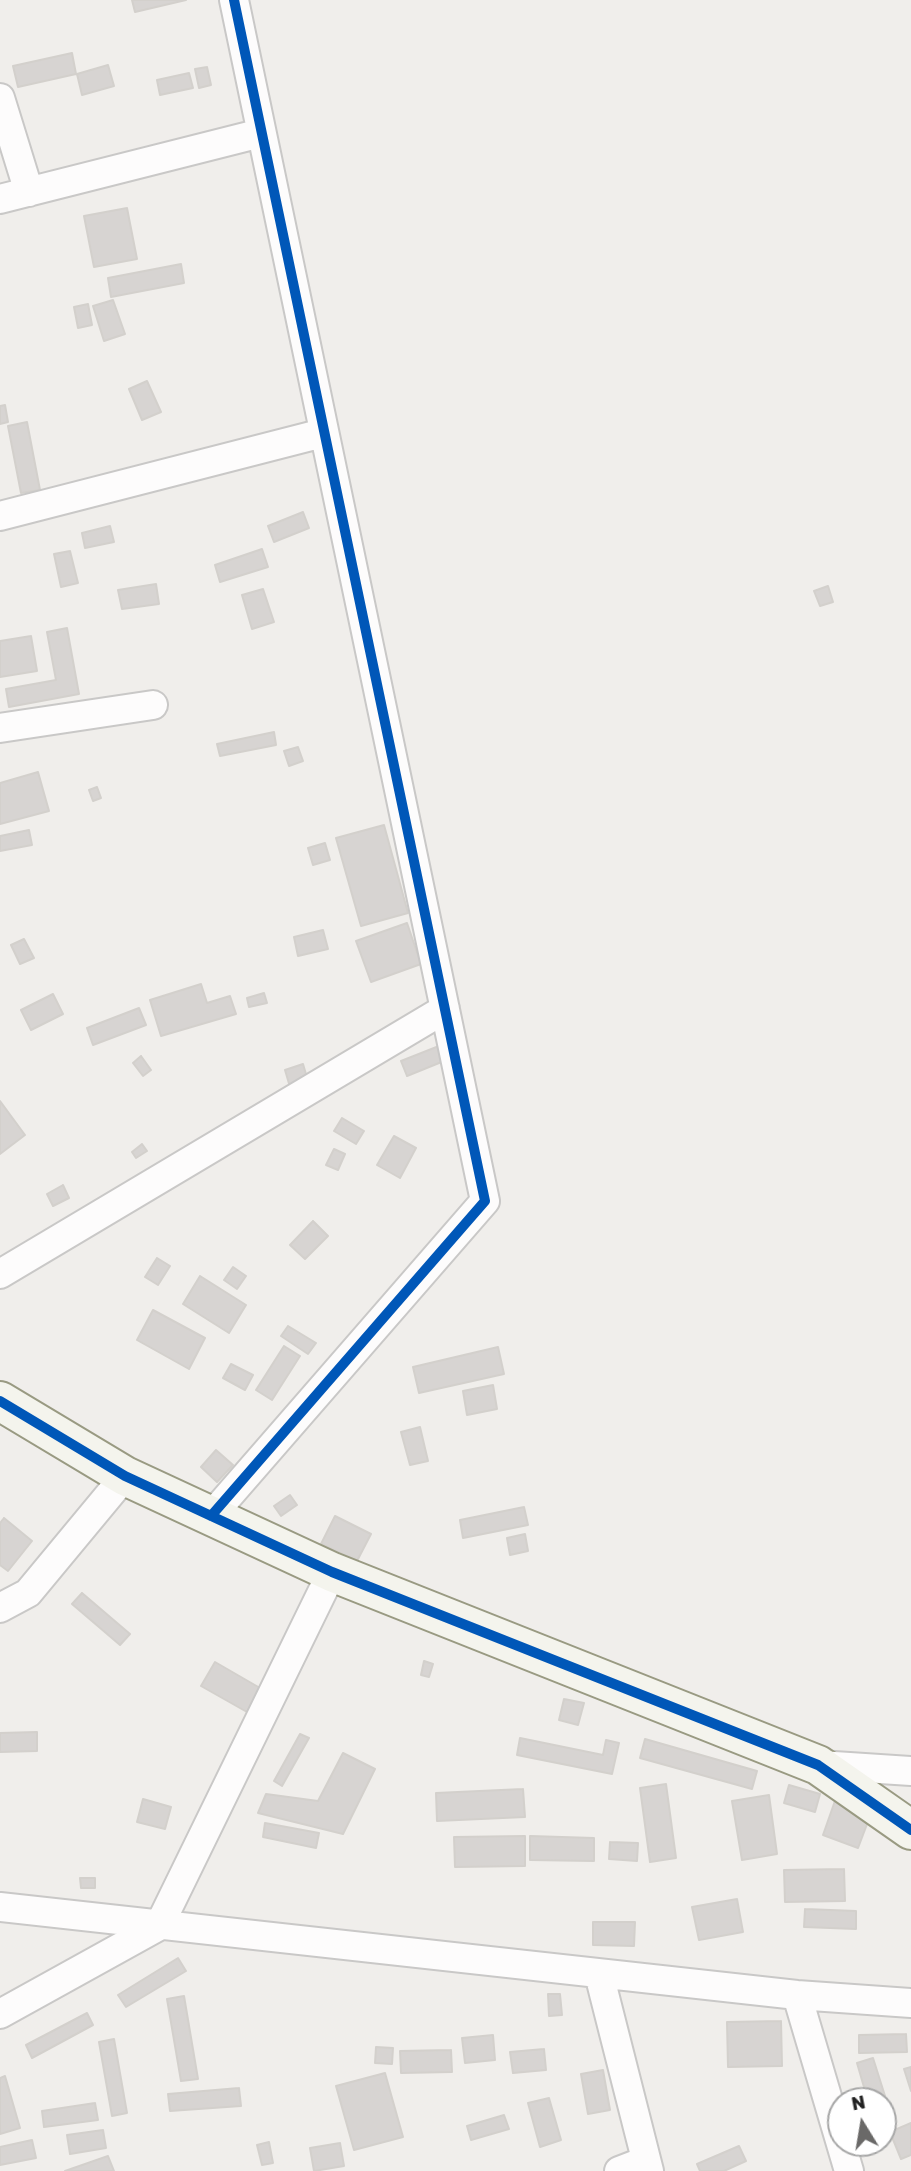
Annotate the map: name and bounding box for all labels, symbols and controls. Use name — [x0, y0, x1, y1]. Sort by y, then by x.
north arrow — [827, 2087, 897, 2157]
text: N — [849, 2090, 867, 2115]

